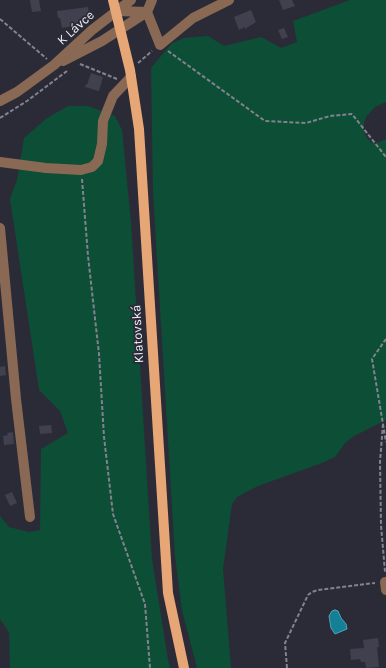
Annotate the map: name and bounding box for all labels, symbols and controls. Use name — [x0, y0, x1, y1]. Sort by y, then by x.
street label: K Lávce — [54, 7, 98, 49]
street label: Klatovská — [129, 304, 147, 364]

